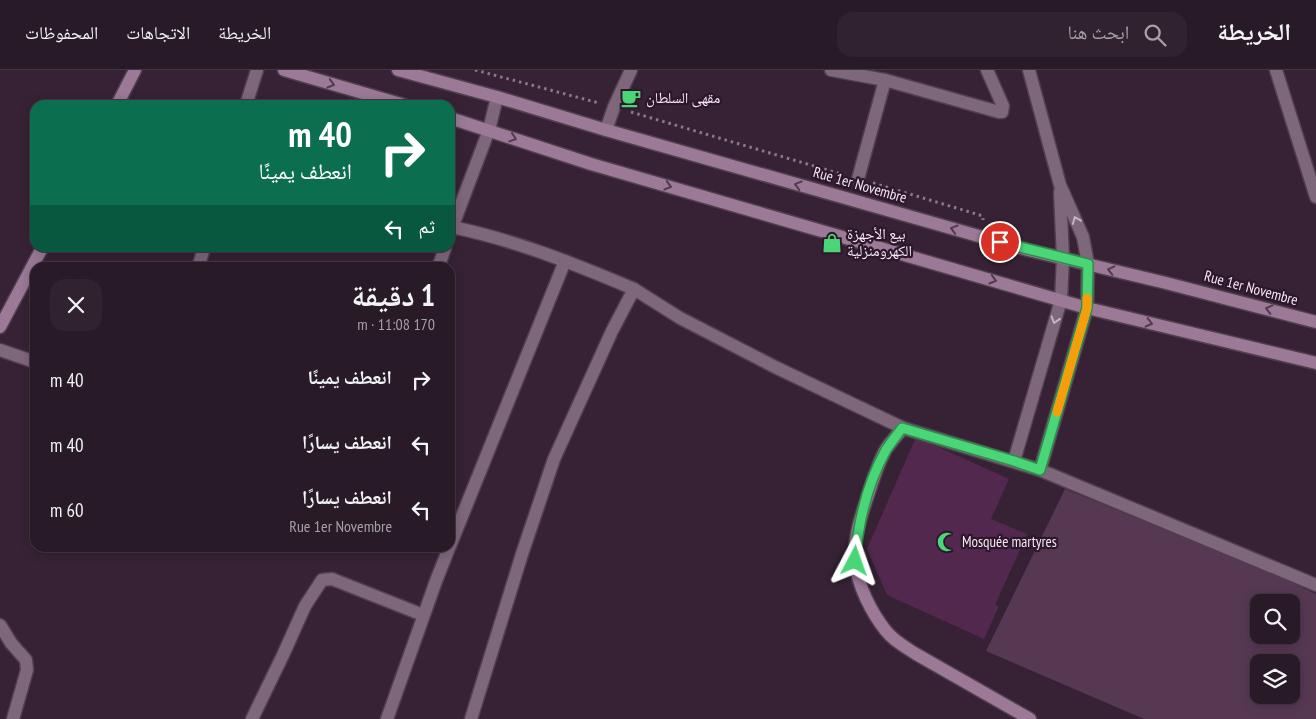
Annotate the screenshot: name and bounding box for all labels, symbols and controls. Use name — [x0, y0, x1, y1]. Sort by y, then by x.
search box — [837, 12, 1187, 57]
text: الخريطة — [1217, 16, 1291, 47]
text: ابحث هنا — [1067, 20, 1129, 44]
text: المحفوظات — [25, 21, 98, 44]
text: الاتجاهات — [126, 21, 190, 44]
text: الخريطة — [218, 21, 271, 44]
icon: search — [1141, 21, 1169, 49]
one-way arrow — [327, 78, 335, 88]
cafe icon: مقهى السلطان — [620, 87, 642, 109]
place label: مقهى السلطان — [646, 88, 720, 108]
text: 40 m — [288, 111, 352, 157]
icon: right — [370, 120, 435, 185]
one-way arrow — [509, 132, 517, 142]
text: انعطف يمينًا — [259, 157, 352, 185]
street label: Rue 1er Novembre — [811, 162, 909, 207]
one-way arrow — [794, 180, 802, 190]
one-way arrow — [664, 181, 672, 191]
text: ثم — [418, 214, 435, 238]
icon: left — [380, 215, 408, 243]
one-way arrow — [1072, 216, 1082, 225]
pin — [979, 221, 1021, 263]
place label: بيع الأجهزة الكهرومنزلية — [847, 224, 912, 260]
one-way arrow — [950, 225, 959, 235]
icon: arrive — [986, 228, 1014, 256]
shop icon: بيع الأجهزة الكهرومنزلية — [821, 232, 843, 254]
one-way arrow — [1107, 265, 1116, 276]
street label: Rue 1er Novembre — [1202, 266, 1300, 309]
text: 1 دقيقة — [352, 275, 435, 314]
one-way arrow — [988, 275, 996, 285]
button: close — [50, 279, 102, 331]
one-way arrow — [1265, 305, 1273, 315]
text: 170 m · 11:08 — [357, 314, 435, 334]
one-way arrow — [1051, 315, 1061, 324]
one-way arrow — [1145, 317, 1154, 328]
text: انعطف يمينًا — [308, 365, 392, 389]
icon: right — [407, 366, 435, 394]
text: 40 m — [50, 368, 84, 392]
text: انعطف يسارًا — [302, 430, 392, 454]
icon: left — [407, 431, 435, 459]
text: 40 m — [50, 433, 84, 457]
text: انعطف يسارًا — [302, 485, 392, 509]
icon: left — [407, 496, 435, 524]
text: 60 m — [50, 498, 84, 522]
text: Rue 1er Novembre — [289, 516, 392, 536]
mosque icon: Mosquée martyres — [936, 531, 958, 553]
place label: Mosquée martyres — [962, 532, 1057, 551]
position arrow — [828, 534, 880, 586]
map controls — [1250, 594, 1300, 704]
button: search — [1250, 594, 1300, 644]
button: layers — [1250, 654, 1300, 704]

